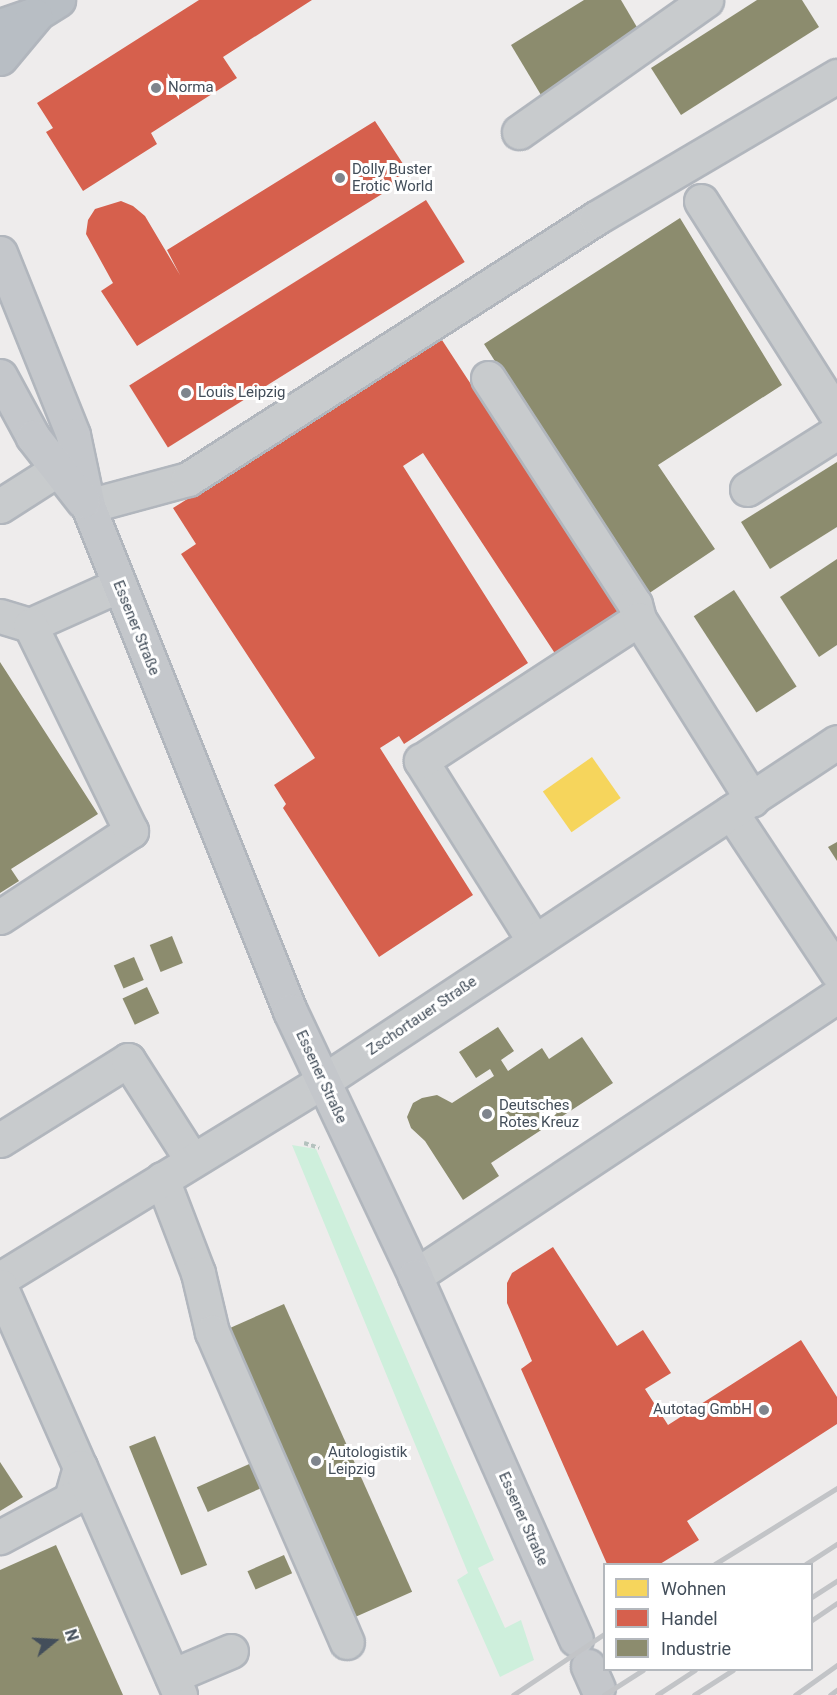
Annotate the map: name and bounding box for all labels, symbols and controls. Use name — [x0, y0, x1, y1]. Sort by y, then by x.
place label: Norma — [168, 79, 214, 97]
marker: Norma — [149, 81, 163, 95]
place label: Dolly Buster Erotic World — [352, 160, 433, 195]
marker: Dolly Buster Erotic World — [333, 171, 347, 185]
place label: Louis Leipzig — [198, 384, 286, 402]
marker: Louis Leipzig — [179, 386, 193, 400]
street label: Essener Straße — [109, 578, 163, 678]
street label: Zschortauer Straße — [364, 973, 480, 1059]
street label: Essener Straße — [292, 1028, 350, 1126]
place label: Deutsches Rotes Kreuz — [499, 1096, 579, 1131]
marker: Deutsches Rotes Kreuz — [480, 1107, 494, 1121]
place label: Autotag GmbH — [653, 1401, 752, 1419]
marker: Autotag GmbH — [757, 1403, 771, 1417]
place label: Autologistik Leipzig — [328, 1443, 407, 1478]
marker: Autologistik Leipzig — [309, 1454, 323, 1468]
street label: Essener Straße — [494, 1469, 552, 1569]
legend — [603, 1563, 813, 1671]
text: Wohnen — [661, 1578, 726, 1599]
text: Handel — [661, 1608, 718, 1629]
north arrow — [24, 1611, 84, 1671]
text: N — [61, 1627, 82, 1644]
text: Industrie — [661, 1638, 731, 1659]

